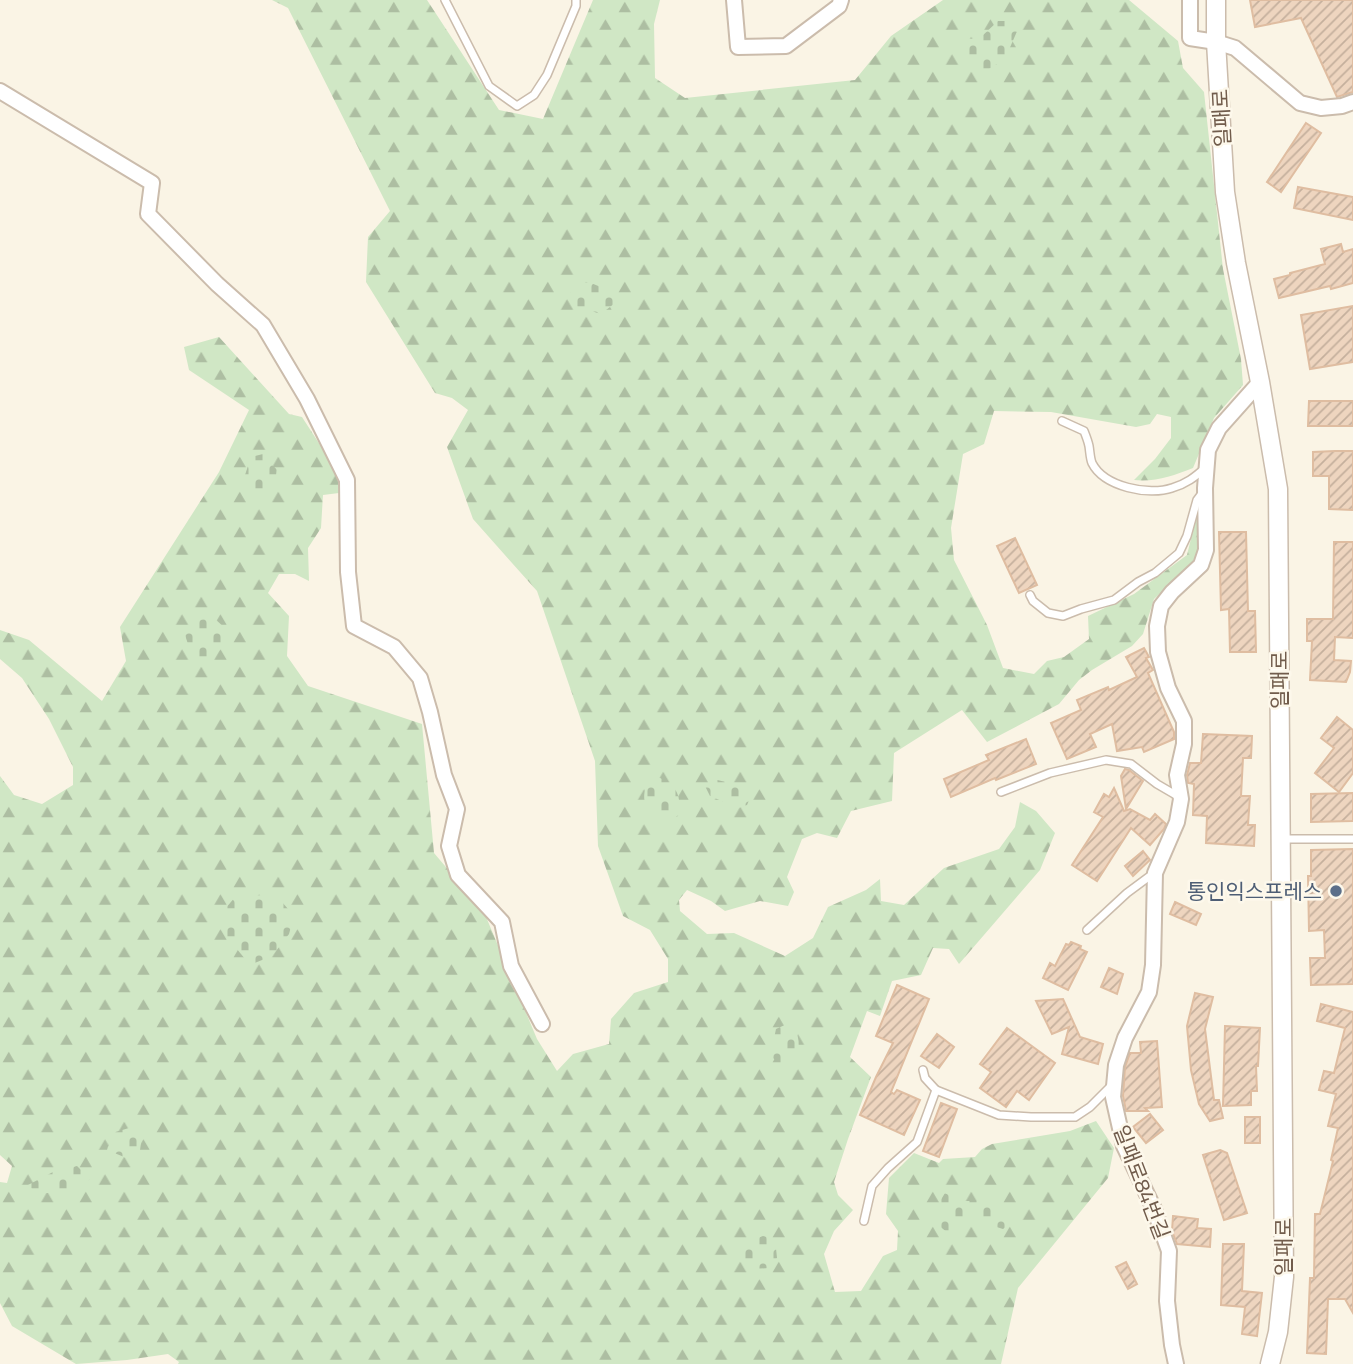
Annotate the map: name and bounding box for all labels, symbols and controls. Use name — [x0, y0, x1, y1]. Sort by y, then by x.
street label: 일패로 — [1204, 88, 1238, 148]
street label: 일패로 — [1263, 651, 1295, 709]
place label: 통인익스프레스 — [1187, 875, 1322, 907]
marker: 통인익스프레스 — [1328, 883, 1344, 899]
street label: 일패로84번길 — [1106, 1120, 1178, 1244]
street label: 일패로 — [1267, 1218, 1299, 1276]

